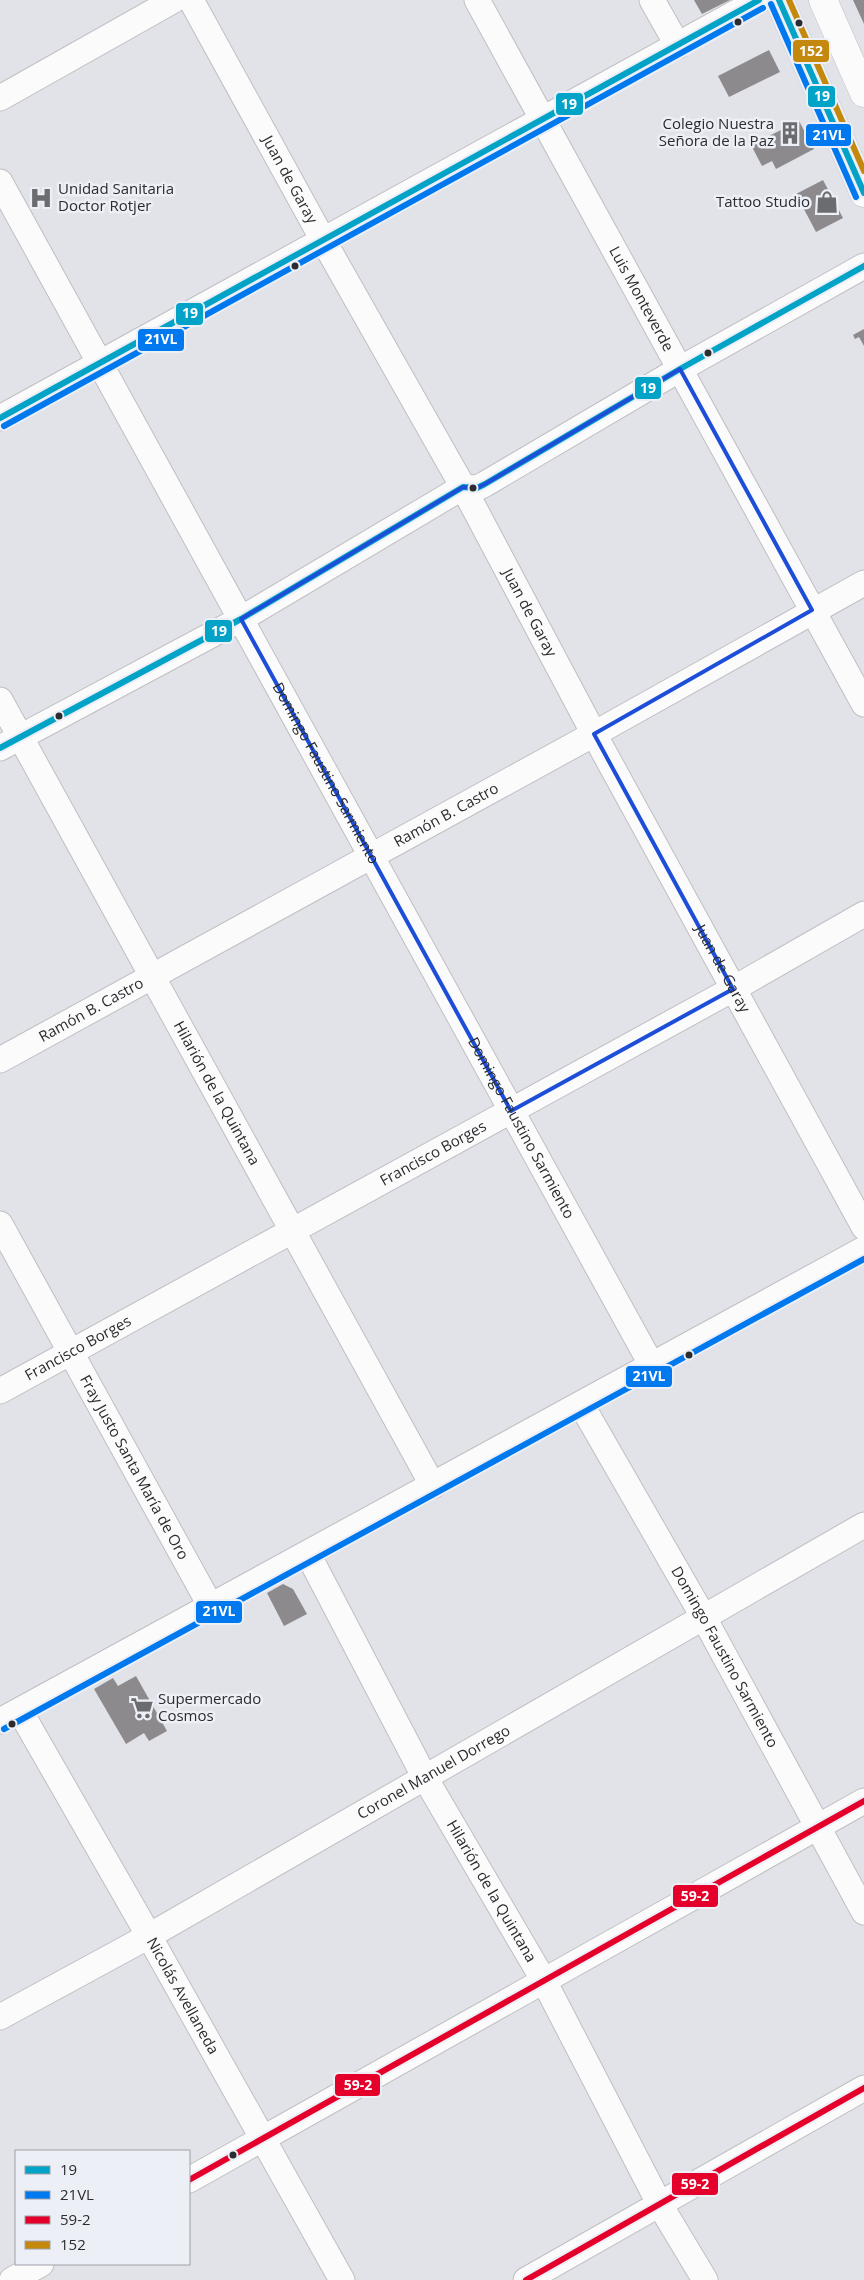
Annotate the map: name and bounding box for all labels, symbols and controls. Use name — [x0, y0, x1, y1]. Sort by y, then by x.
unlabelled marker — [733, 17, 743, 27]
unlabelled marker — [794, 18, 804, 28]
line badge: 152 — [792, 39, 830, 63]
text: 152 — [799, 41, 823, 60]
line badge: 19 — [807, 85, 836, 108]
text: 19 — [814, 86, 830, 105]
line badge: 19 — [555, 92, 584, 116]
text: 19 — [561, 94, 577, 113]
place label: Colegio Nuestra Señora de la Paz — [659, 113, 774, 150]
building icon: Colegio Nuestra Señora de la Paz — [777, 120, 803, 146]
line badge: 21VL — [805, 123, 852, 147]
text: 21VL — [812, 125, 846, 144]
street label: Juan de Garay — [257, 130, 323, 227]
place label: Unidad Sanitaria Doctor Rotjer — [58, 178, 174, 215]
hospital icon: Unidad Sanitaria Doctor Rotjer — [28, 185, 54, 211]
shop icon: Tattoo Studio — [814, 189, 840, 215]
place label: Tattoo Studio — [716, 191, 810, 211]
street label: Luis Monteverde — [605, 242, 679, 354]
unlabelled marker — [290, 261, 300, 271]
line badge: 19 — [175, 302, 204, 326]
text: 19 — [182, 303, 198, 322]
line badge: 21VL — [137, 328, 185, 352]
text: 21VL — [144, 329, 178, 348]
unlabelled marker — [703, 348, 713, 358]
line badge: 19 — [634, 376, 662, 400]
text: 19 — [640, 378, 656, 397]
unlabelled marker — [468, 483, 478, 493]
street label: Juan de Garay — [498, 563, 562, 660]
line badge: 19 — [204, 619, 233, 643]
text: 19 — [211, 621, 227, 640]
street label: Domingo Faustino Sarmiento — [269, 679, 385, 867]
unlabelled marker — [54, 711, 64, 721]
street label: Ramón B. Castro — [390, 777, 502, 851]
street label: Juan de Garay — [690, 919, 756, 1016]
street label: Ramón B. Castro — [35, 972, 147, 1046]
street label: Hilarión de la Quintana — [170, 1017, 265, 1168]
street label: Domingo Faustino Sarmiento — [464, 1033, 580, 1222]
street label: Francisco Borges — [376, 1115, 489, 1190]
street label: Francisco Borges — [21, 1310, 134, 1385]
unlabelled marker — [684, 1350, 694, 1360]
line badge: 21VL — [625, 1365, 673, 1388]
text: 21VL — [632, 1366, 666, 1385]
street label: Fray Justo Santa María de Oro — [76, 1371, 194, 1563]
street label: Domingo Faustino Sarmiento — [667, 1562, 784, 1751]
line badge: 21VL — [195, 1600, 243, 1624]
text: 21VL — [202, 1601, 236, 1620]
place label: Supermercado Cosmos — [158, 1688, 261, 1725]
supermarket icon: Supermercado Cosmos — [129, 1695, 155, 1721]
unlabelled marker — [7, 1719, 17, 1729]
street label: Coronel Manuel Dorrego — [353, 1720, 513, 1823]
street label: Hilarión de la Quintana — [443, 1816, 542, 1966]
line badge: 59-2 — [672, 1884, 719, 1908]
text: 59-2 — [681, 1886, 709, 1905]
street label: Nicolás Avellaneda — [143, 1933, 224, 2057]
line badge: 59-2 — [334, 2073, 381, 2097]
text: 59-2 — [344, 2075, 372, 2094]
legend — [15, 2150, 190, 2265]
unlabelled marker — [228, 2150, 238, 2160]
text: 19 — [60, 2159, 77, 2179]
line badge: 59-2 — [671, 2172, 719, 2196]
text: 59-2 — [681, 2174, 709, 2193]
text: 21VL — [60, 2184, 94, 2204]
text: 59-2 — [60, 2209, 91, 2229]
text: 152 — [60, 2234, 86, 2254]

